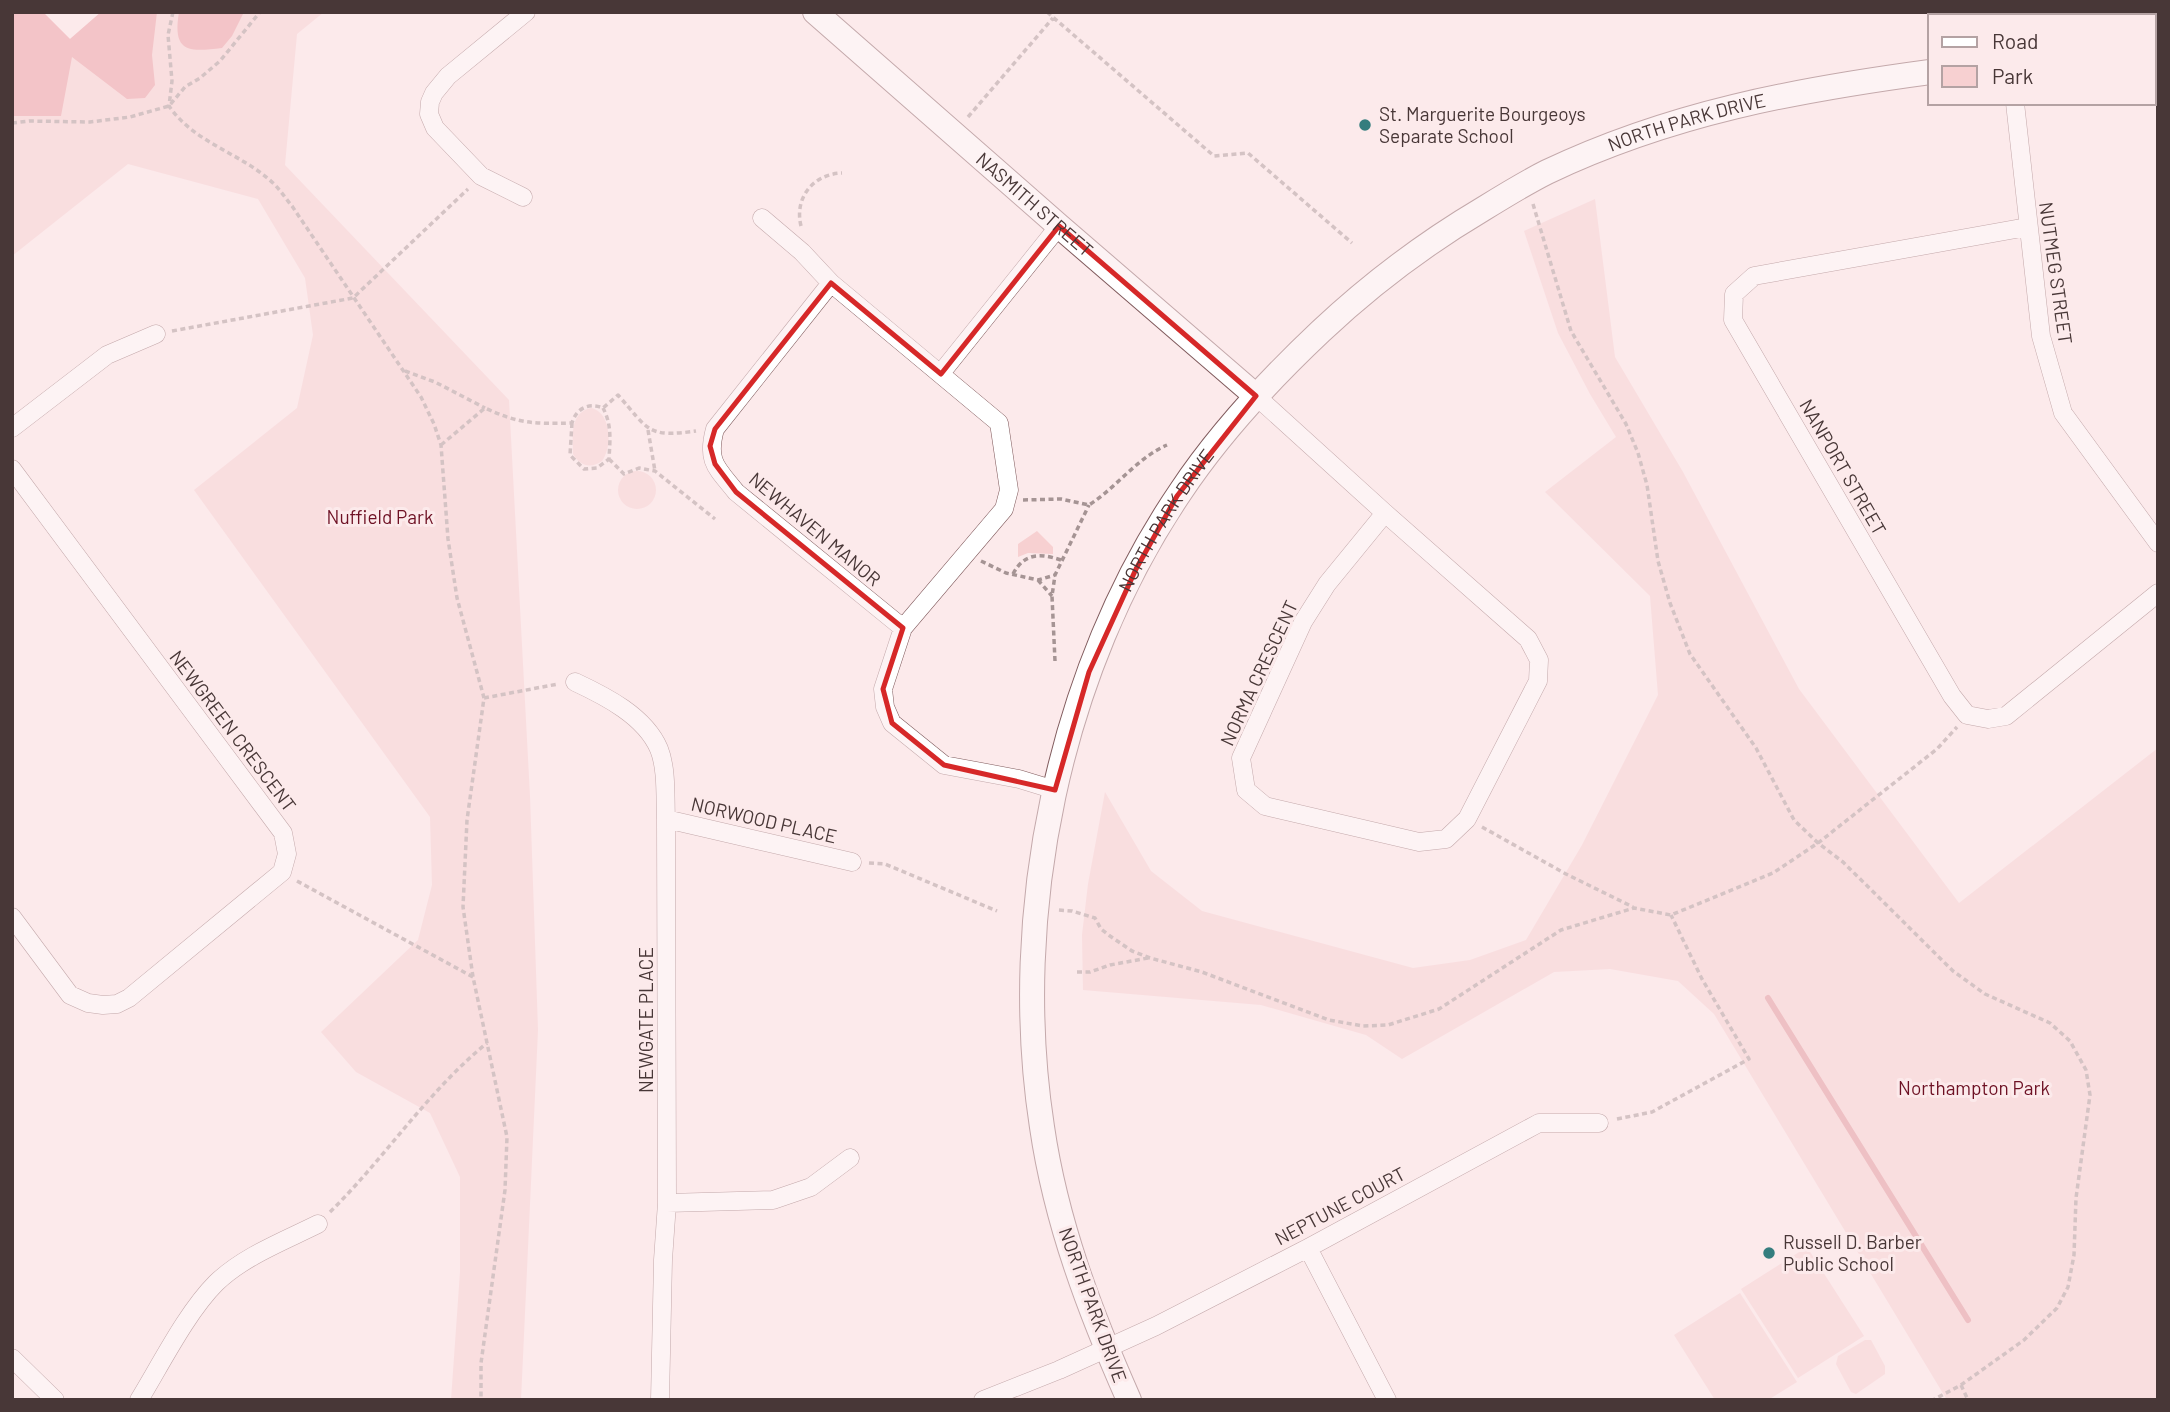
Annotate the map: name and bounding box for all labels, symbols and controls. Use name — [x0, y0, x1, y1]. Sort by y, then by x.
legend — [1928, 14, 2156, 105]
text: Road — [1992, 28, 2038, 53]
text: Park — [1992, 63, 2033, 88]
street label: NORTH PARK DRIVE — [1604, 88, 1768, 156]
place label: St. Marguerite Bourgeoys Separate School — [1379, 102, 1586, 147]
marker: St. Marguerite Bourgeoys Separate School — [1357, 117, 1373, 133]
street label: NASMITH STREET — [972, 147, 1098, 261]
street label: NUTMEG STREET — [2035, 200, 2078, 346]
street label: NANPORT STREET — [1795, 395, 1892, 539]
street label: NORTH PARK DRIVE — [1113, 444, 1218, 595]
street label: NEWHAVEN MANOR — [745, 467, 886, 590]
park label: Nuffield Park — [327, 505, 433, 528]
street label: NORMA CRESCENT — [1215, 596, 1302, 749]
street label: NEWGREEN CRESCENT — [165, 646, 302, 816]
street label: NORWOOD PLACE — [689, 792, 839, 847]
street label: NEWGATE PLACE — [634, 947, 657, 1093]
park label: Northampton Park — [1898, 1076, 2050, 1099]
street label: NEPTUNE COURT — [1271, 1162, 1409, 1250]
street label: NORTH PARK DRIVE — [1055, 1224, 1132, 1386]
place label: Russell D. Barber Public School — [1783, 1230, 1922, 1275]
marker: Russell D. Barber Public School — [1761, 1245, 1777, 1261]

